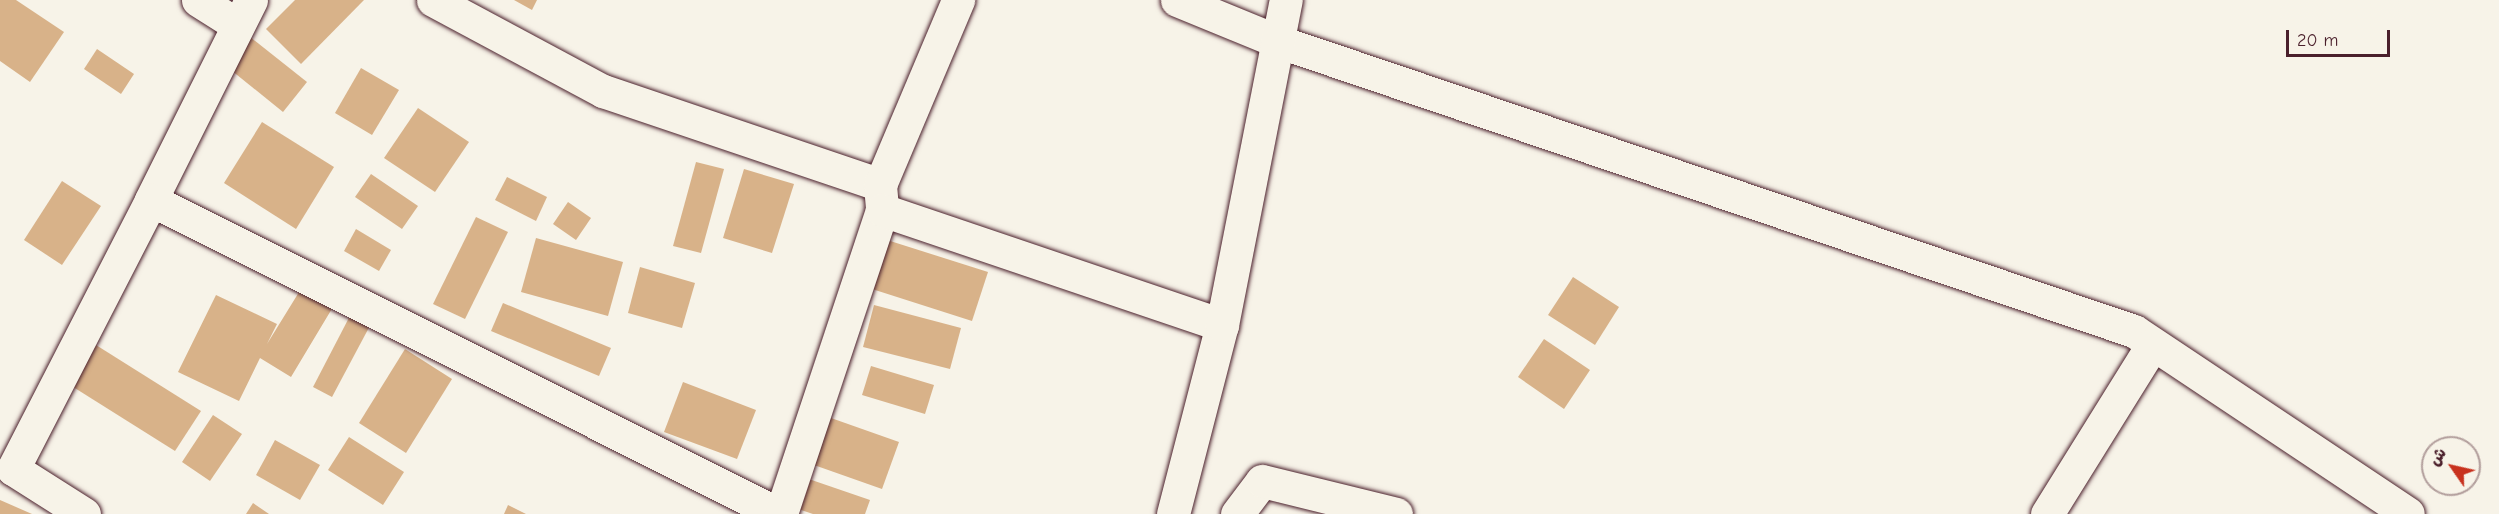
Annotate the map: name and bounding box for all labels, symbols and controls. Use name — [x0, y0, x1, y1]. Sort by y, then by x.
scale bar — [2289, 18, 2392, 56]
text: 20 m — [2297, 30, 2338, 51]
north arrow — [2421, 436, 2481, 496]
text: ش — [2425, 445, 2450, 469]

